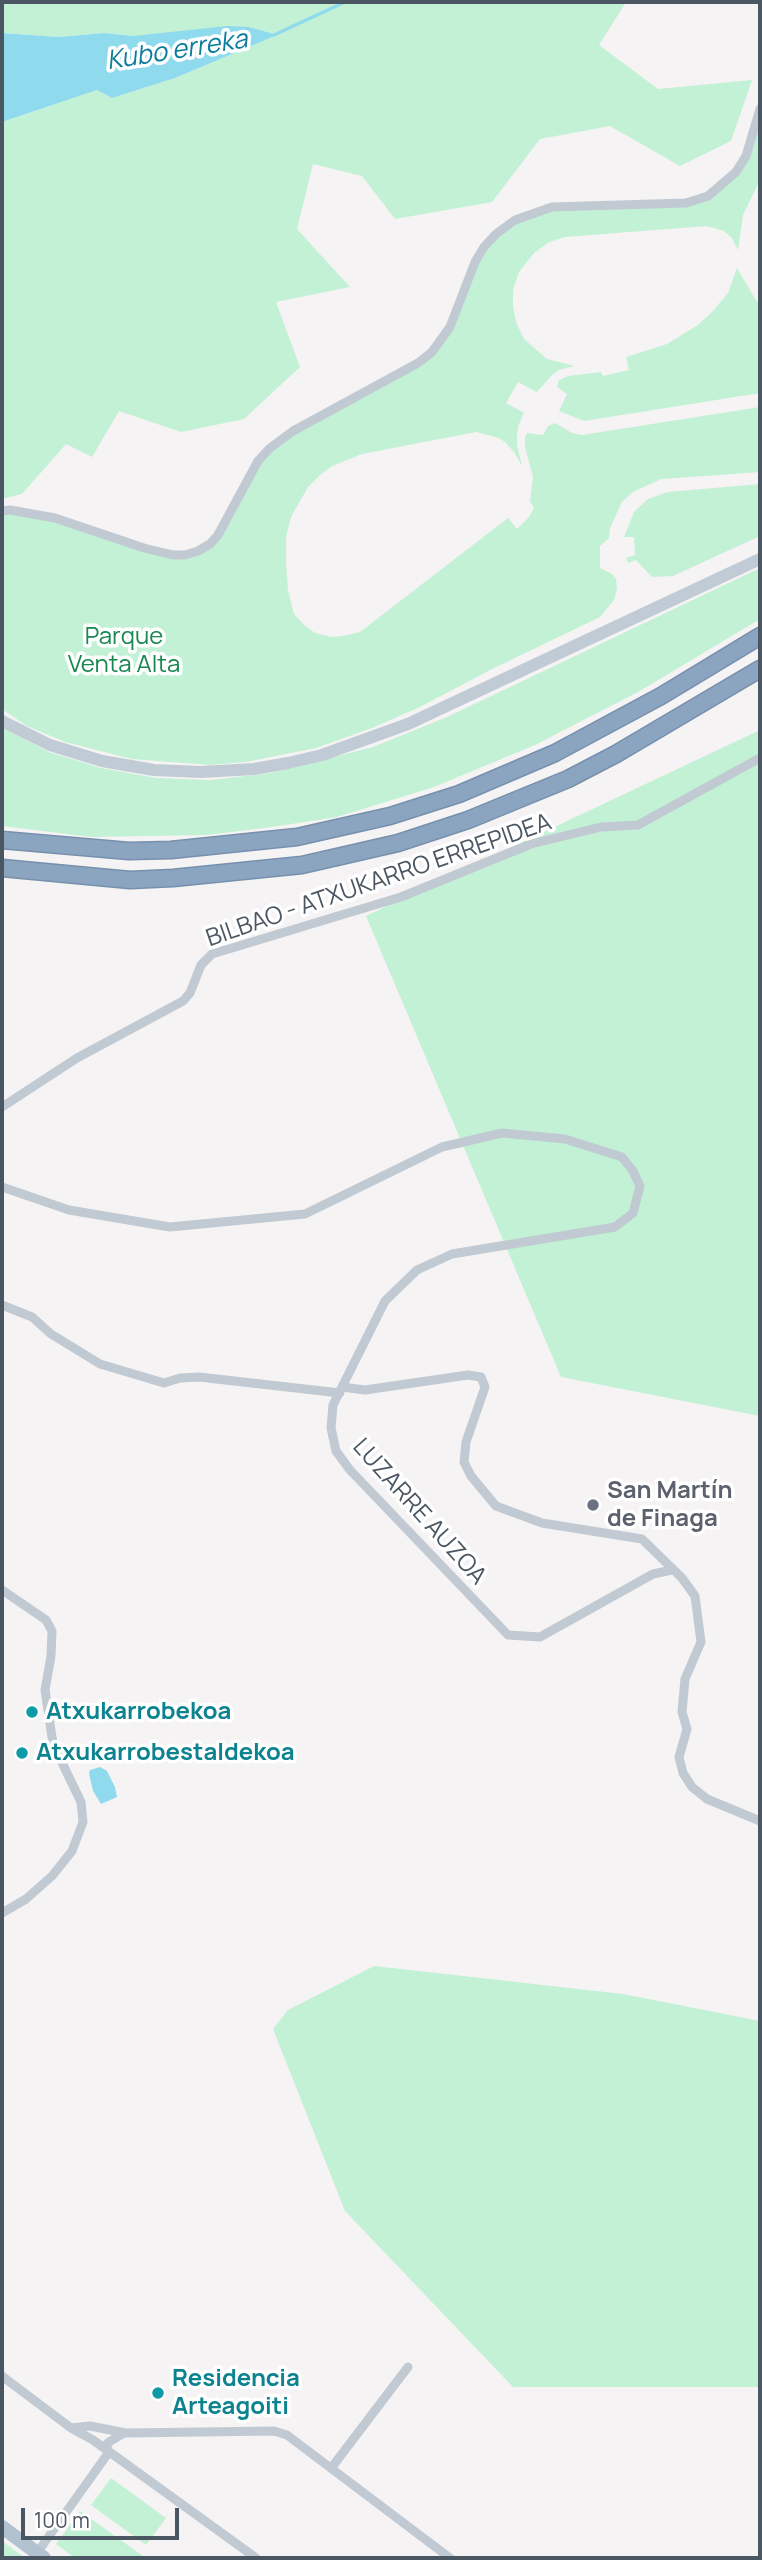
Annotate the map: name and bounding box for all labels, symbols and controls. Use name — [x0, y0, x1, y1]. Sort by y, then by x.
water label: Kubo erreka — [104, 24, 250, 78]
park label: Parque Venta Alta — [68, 623, 180, 679]
street label: BILBAO - ATXUKARRO ERREPIDEA — [203, 808, 555, 954]
street label: LUZARRE AUZOA — [346, 1433, 492, 1591]
place label: San Martín de Finaga — [607, 1477, 732, 1533]
marker: San Martín de Finaga — [585, 1497, 601, 1513]
place label: Atxukarrobekoa — [46, 1698, 231, 1726]
marker: Atxukarrobekoa — [24, 1704, 40, 1720]
place label: Atxukarrobestaldekoa — [36, 1739, 295, 1767]
marker: Atxukarrobestaldekoa — [14, 1745, 30, 1761]
place label: Residencia Arteagoiti — [172, 2365, 300, 2421]
marker: Residencia Arteagoiti — [150, 2385, 166, 2401]
scale bar — [24, 2494, 182, 2538]
text: 100 m — [34, 2506, 90, 2534]

